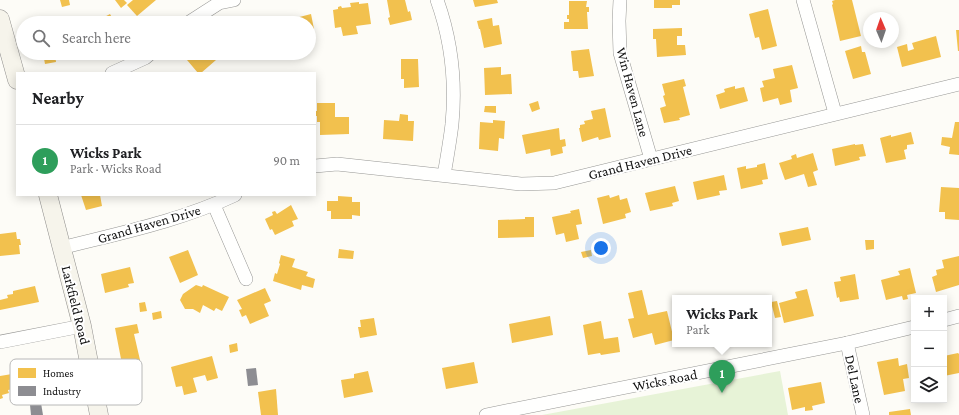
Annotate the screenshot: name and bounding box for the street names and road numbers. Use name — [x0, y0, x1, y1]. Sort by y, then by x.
street label: Win Haven Lane — [613, 46, 653, 138]
street label: Grand Haven Drive — [587, 141, 693, 183]
street label: Grand Haven Drive — [96, 202, 202, 246]
street label: Larkfield Road — [58, 264, 94, 347]
street label: Del Lane — [842, 353, 868, 405]
street label: Wicks Road — [631, 366, 699, 394]

